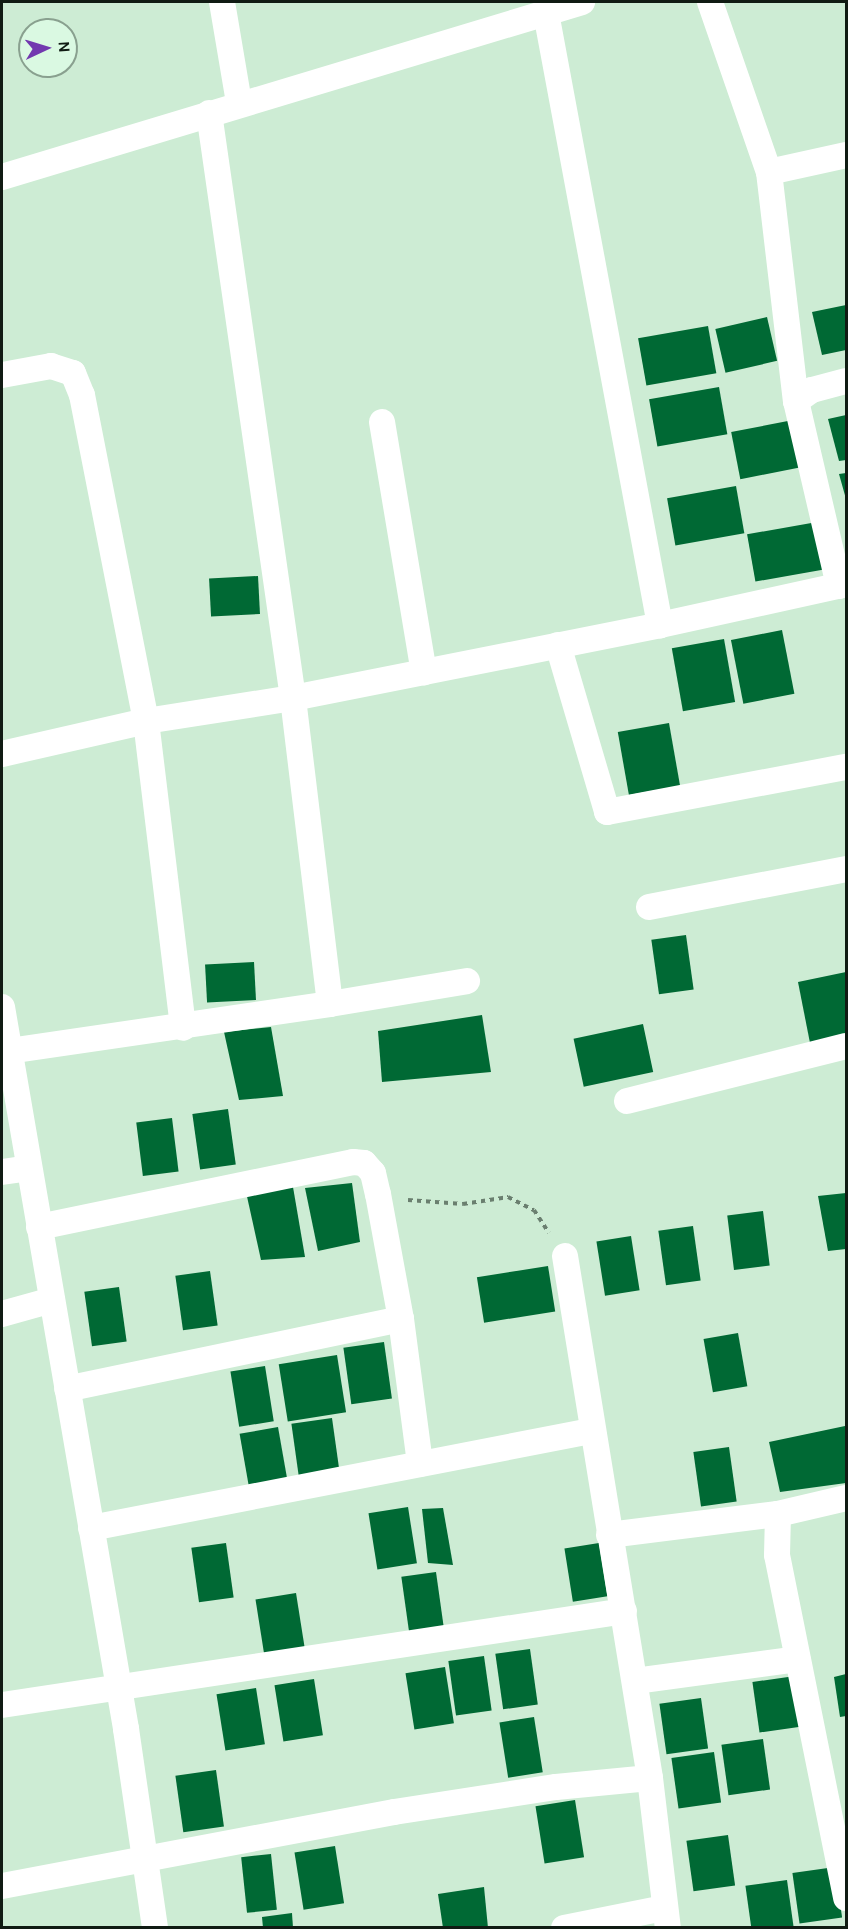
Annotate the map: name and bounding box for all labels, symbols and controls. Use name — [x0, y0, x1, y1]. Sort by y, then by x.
north arrow — [18, 18, 78, 78]
text: N — [55, 40, 74, 53]

